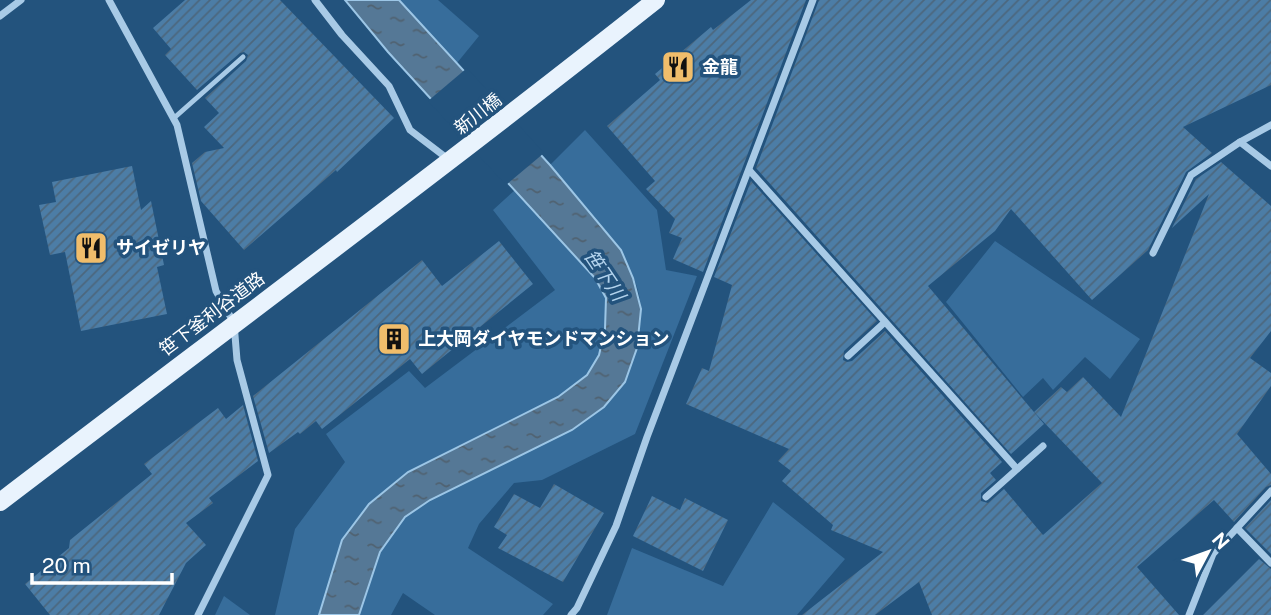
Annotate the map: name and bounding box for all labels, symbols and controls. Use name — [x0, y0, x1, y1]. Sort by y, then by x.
restaurant icon: 金龍 — [659, 48, 697, 86]
place label: 金龍 — [702, 56, 738, 77]
street label: 新川橋 — [450, 89, 505, 139]
restaurant icon: サイゼリヤ — [72, 229, 110, 267]
place label: サイゼリヤ — [116, 237, 206, 258]
water label: 笹下川 — [580, 245, 631, 306]
street label: 笹下釜利谷道路 — [155, 267, 268, 360]
building icon: 上大岡ダイヤモンドマンション — [375, 320, 413, 358]
place label: 上大岡ダイヤモンドマンション — [418, 328, 669, 349]
north arrow — [1173, 517, 1243, 587]
text: N — [1208, 528, 1234, 554]
scale bar — [32, 542, 172, 586]
text: 20 m — [42, 553, 91, 578]

